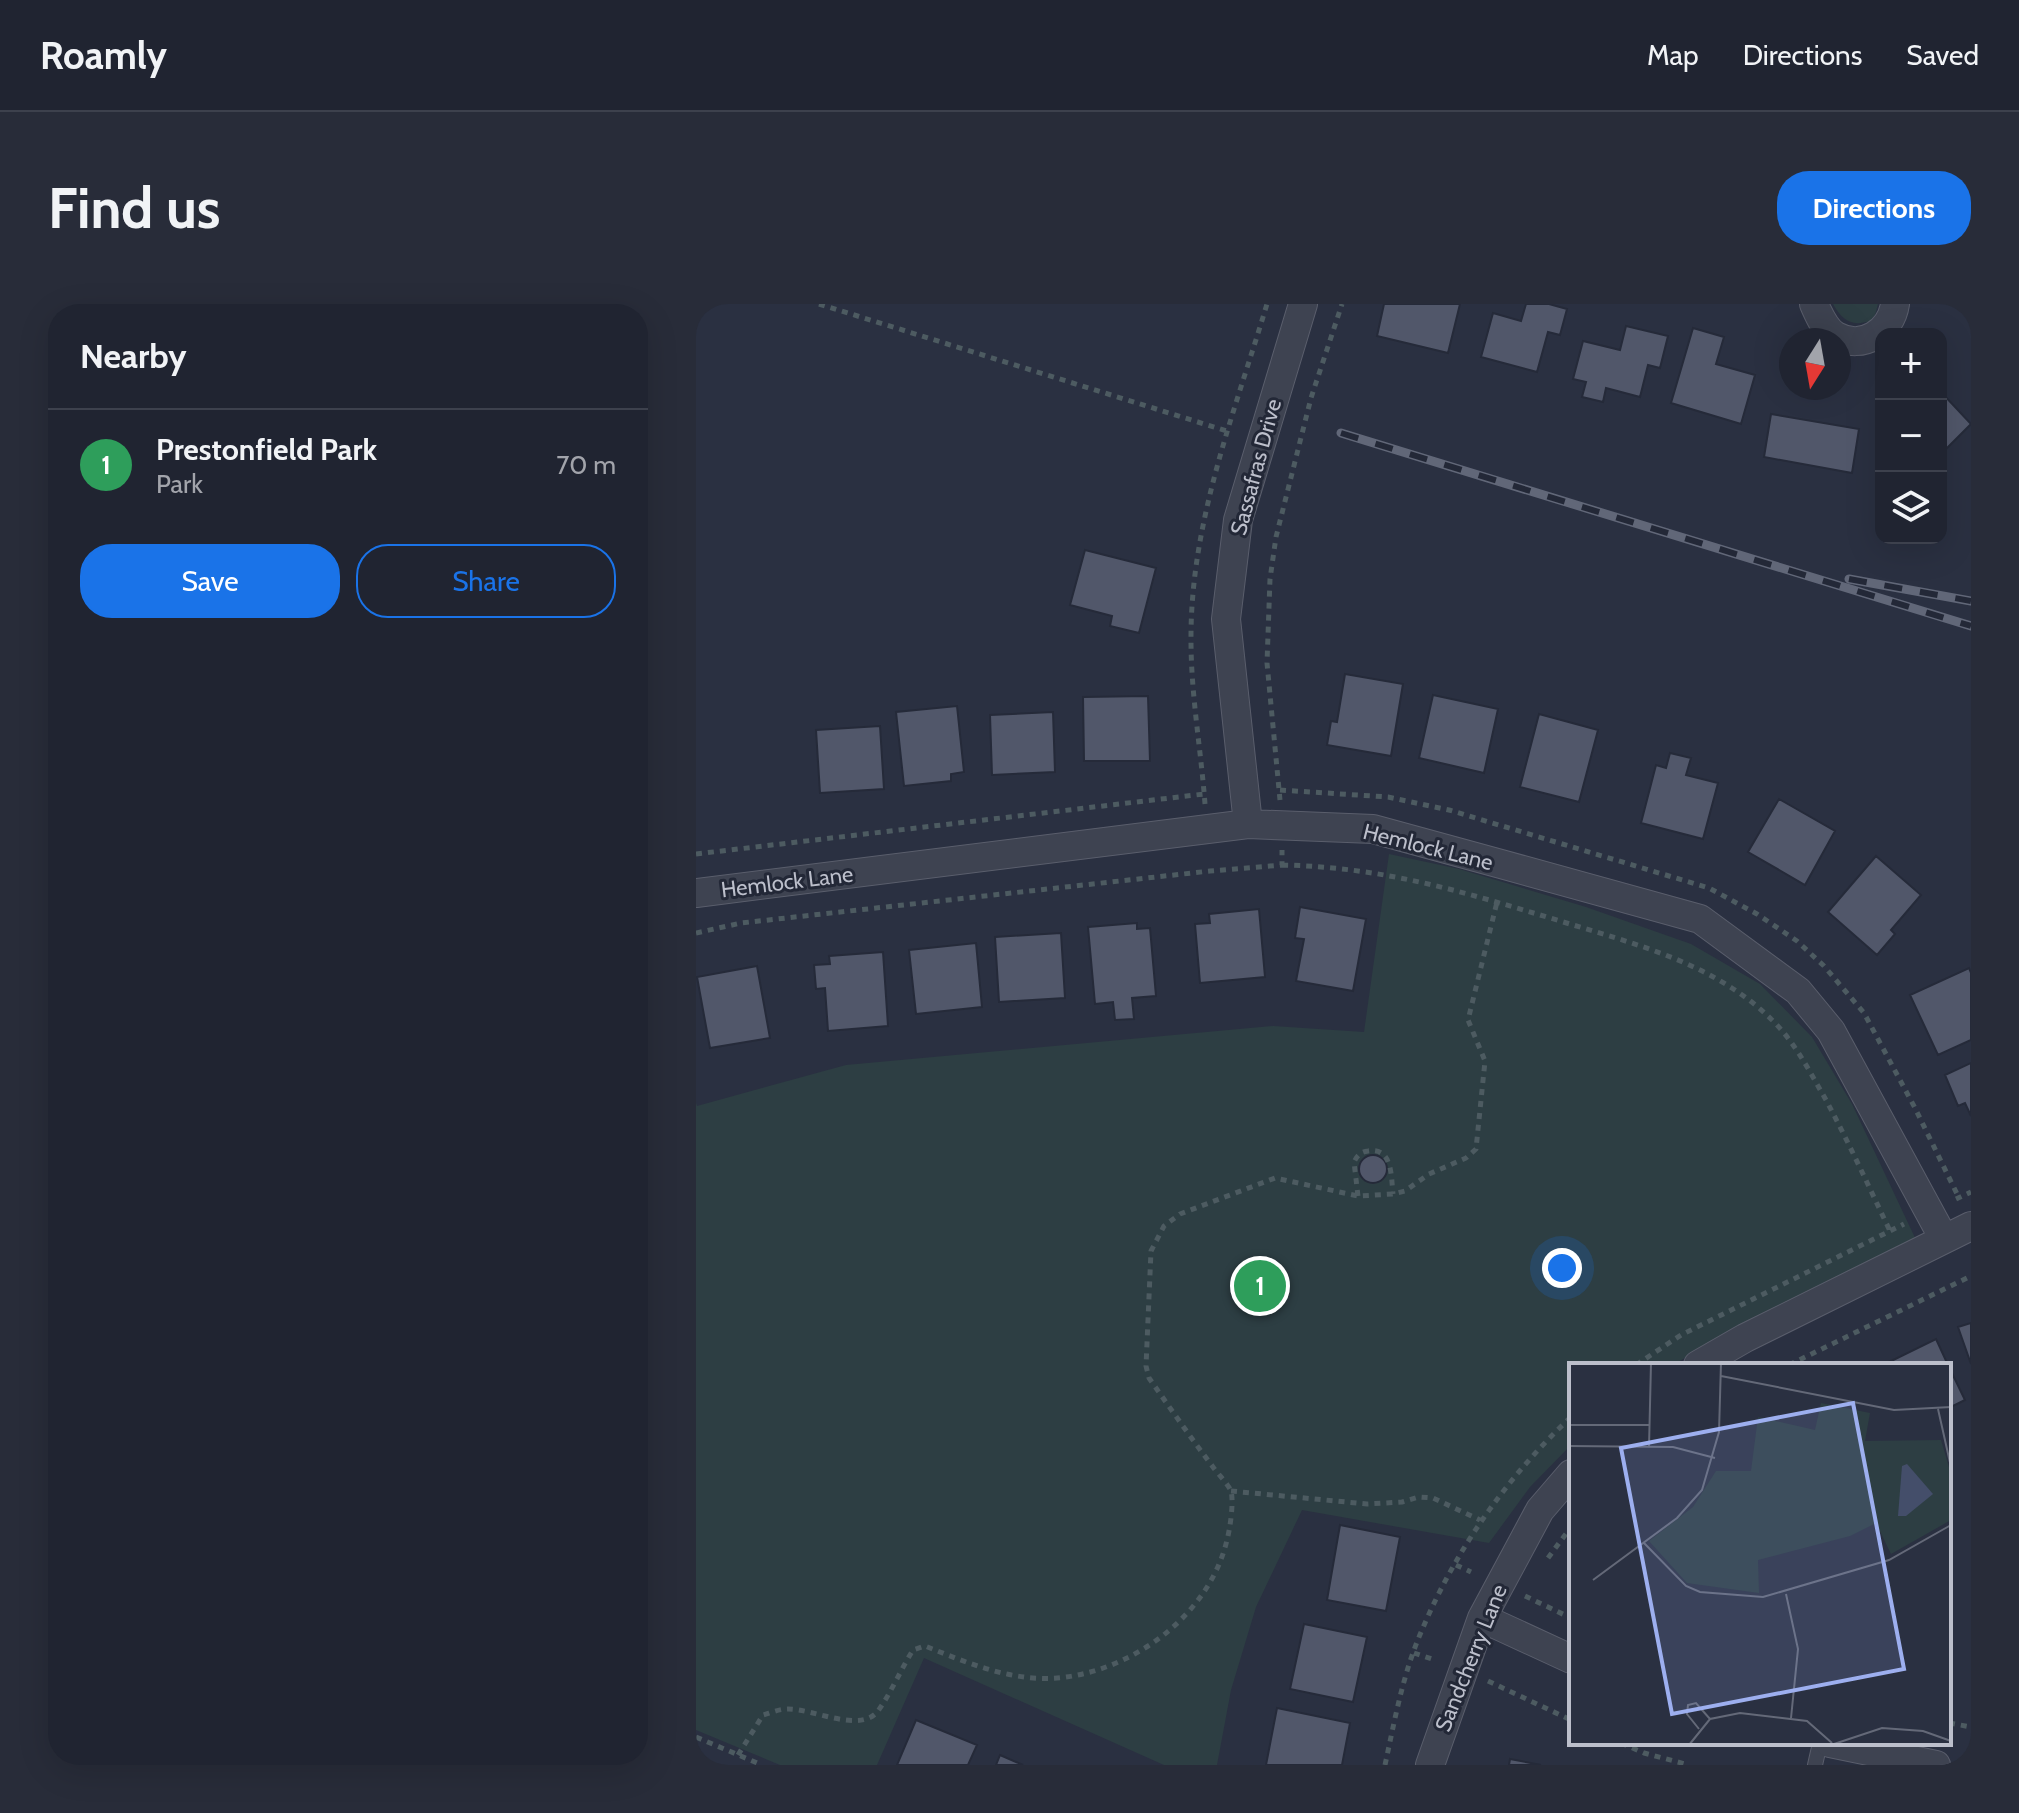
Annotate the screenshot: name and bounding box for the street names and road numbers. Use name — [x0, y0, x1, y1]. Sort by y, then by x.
street label: Sassafras Drive — [1225, 396, 1287, 538]
street label: Hemlock Lane — [1360, 818, 1496, 876]
street label: Hemlock Lane — [719, 861, 855, 903]
street label: Sandcherry Lane — [1429, 1581, 1513, 1735]

